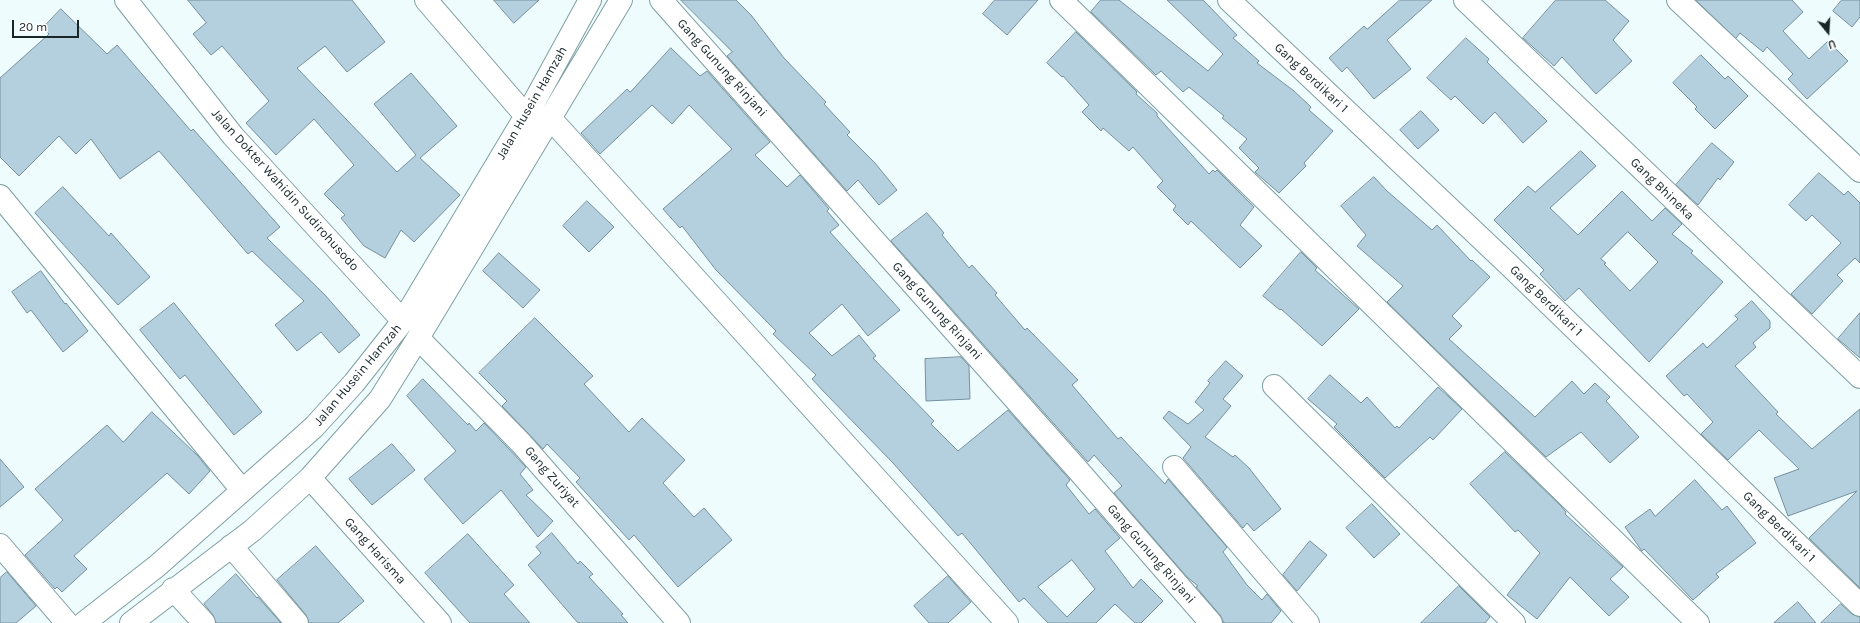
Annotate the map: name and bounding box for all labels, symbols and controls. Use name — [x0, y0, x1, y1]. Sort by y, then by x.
scale bar — [14, 12, 81, 38]
north arrow — [1808, 12, 1848, 52]
street label: Gang Gunung Rinjani — [674, 16, 770, 120]
text: 20 m — [19, 20, 47, 34]
text: U — [1826, 37, 1837, 51]
street label: Gang Berdikari 1 — [1271, 40, 1351, 116]
street label: Jalan Husein Hamzah — [493, 44, 571, 162]
street label: Jalan Dokter Wahidin Sudirohusodo — [208, 106, 362, 274]
street label: Gang Bhineka — [1627, 155, 1697, 223]
street label: Gang Gunung Rinjani — [889, 259, 985, 363]
street label: Gang Berdikari 1 — [1506, 262, 1586, 340]
street label: Jalan Husein Hamzah — [311, 321, 405, 429]
street label: Gang Zuriyat — [521, 443, 583, 511]
street label: Gang Berdikari 1 — [1739, 488, 1819, 566]
street label: Gang Gunung Rinjani — [1104, 501, 1198, 607]
street label: Gang Harisma — [341, 514, 409, 588]

